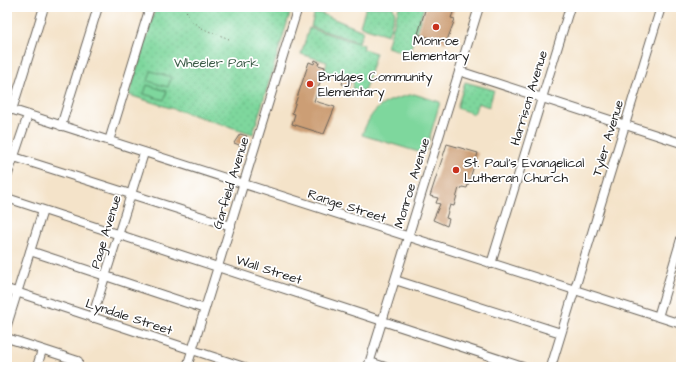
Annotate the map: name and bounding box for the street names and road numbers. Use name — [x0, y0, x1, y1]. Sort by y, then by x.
street label: Harrison Avenue — [506, 48, 552, 148]
street label: Tyler Avenue — [588, 98, 629, 179]
street label: Garfield Avenue — [208, 135, 254, 231]
street label: Monroe Avenue — [390, 136, 434, 230]
street label: Range Street — [305, 185, 389, 228]
street label: Page Avenue — [86, 193, 127, 271]
street label: Wall Street — [234, 251, 305, 289]
street label: Lyndale Street — [83, 294, 175, 341]

